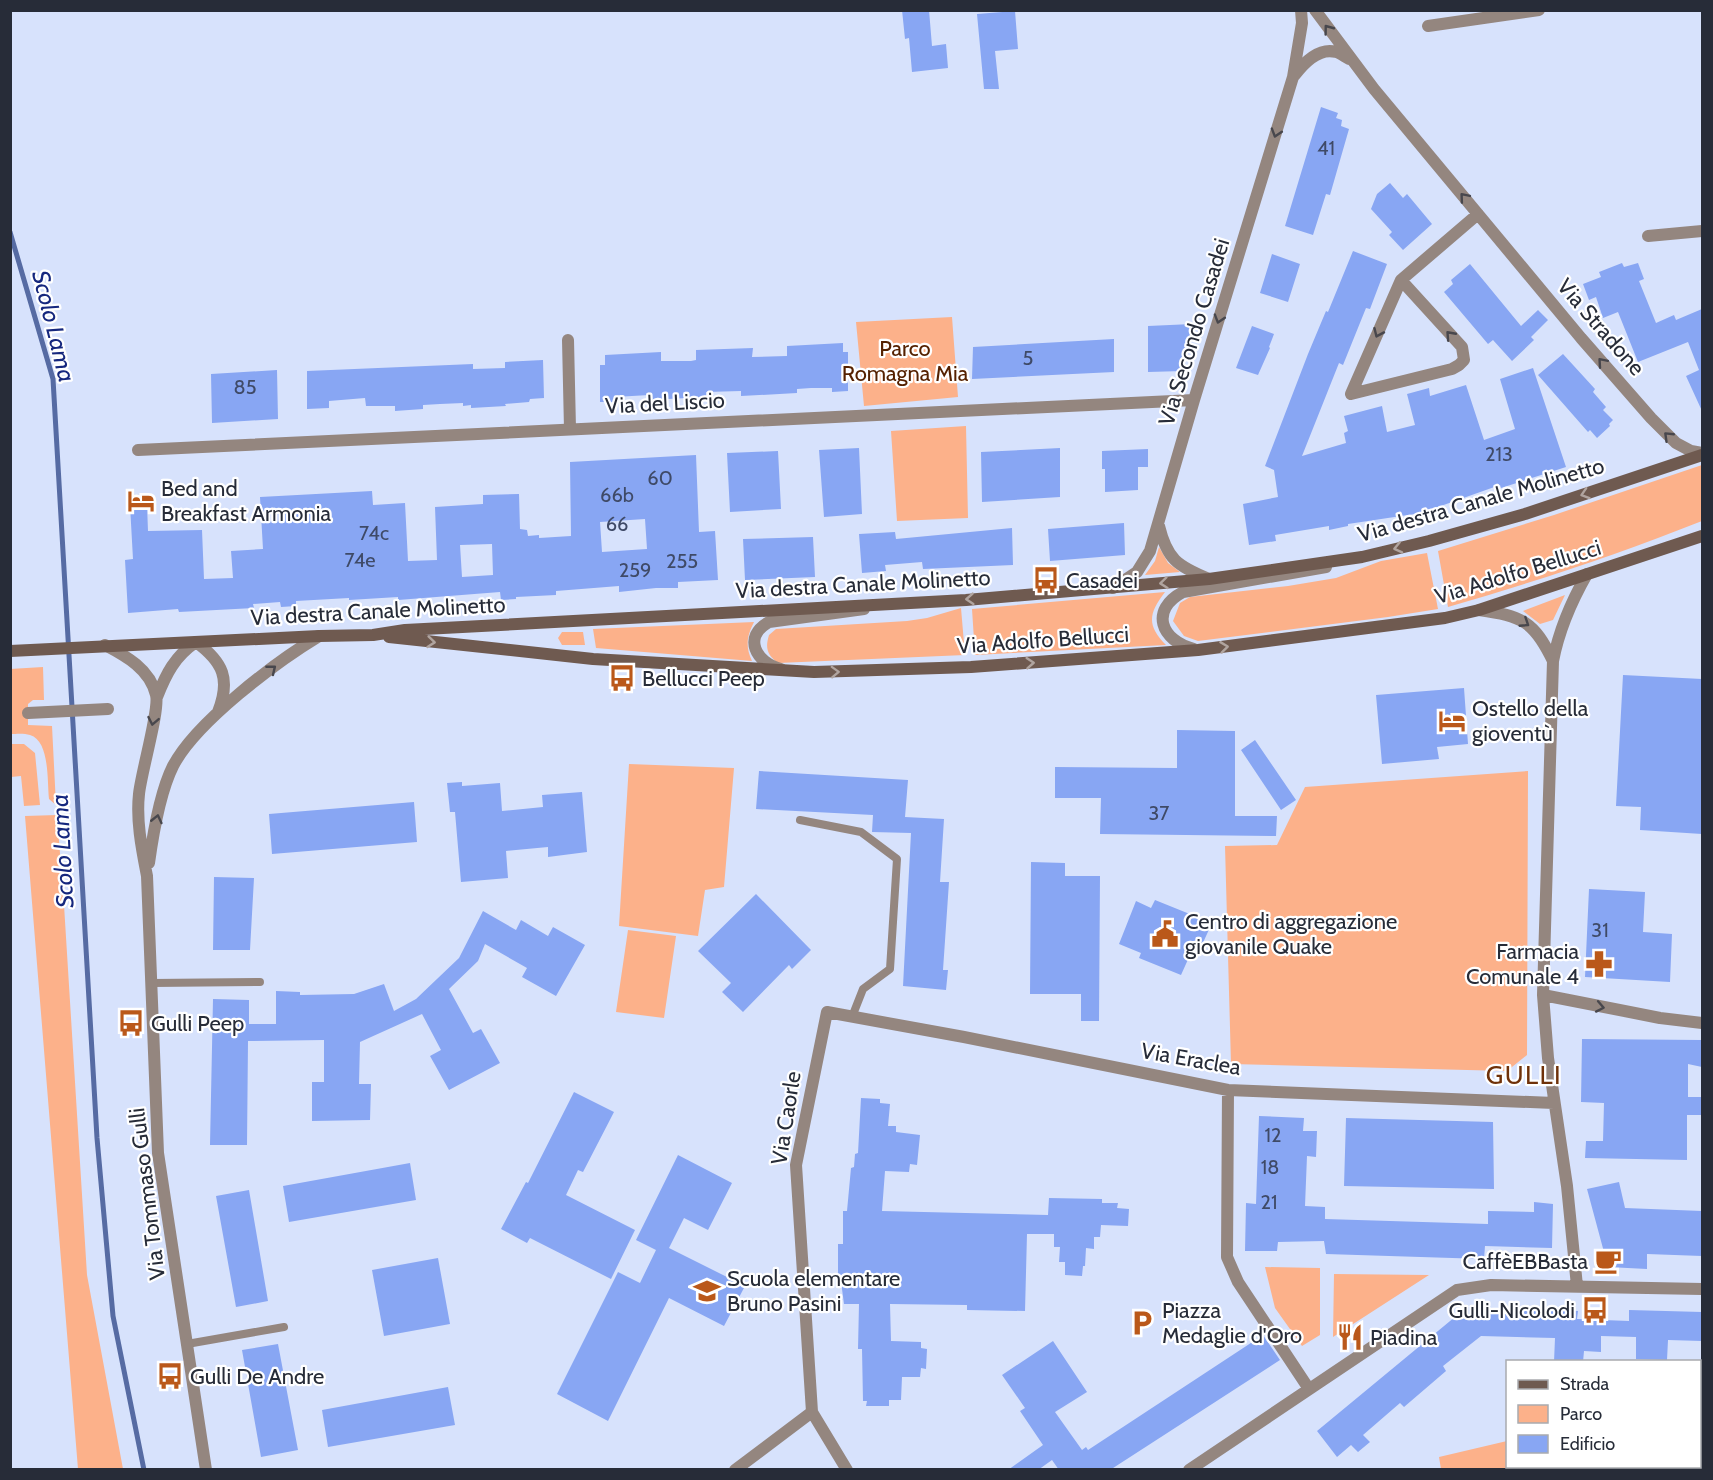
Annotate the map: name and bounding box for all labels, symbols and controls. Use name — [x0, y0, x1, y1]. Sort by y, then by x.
one-way arrow — [1324, 25, 1335, 36]
one-way arrow — [1271, 127, 1283, 138]
house number: 41 — [1317, 136, 1335, 160]
one-way arrow — [1460, 193, 1471, 204]
street label: Via Secondo Casadei — [1153, 235, 1235, 429]
water label: Scolo Lama — [26, 267, 82, 385]
street label: Via Stradone — [1552, 273, 1650, 381]
one-way arrow — [1214, 313, 1226, 324]
one-way arrow — [1373, 327, 1385, 338]
one-way arrow — [1446, 331, 1457, 341]
park label: Parco Romagna Mia — [842, 335, 969, 387]
house number: 5 — [1023, 346, 1033, 370]
one-way arrow — [1599, 358, 1610, 369]
house number: 85 — [234, 375, 256, 399]
street label: Via del Liscio — [605, 386, 725, 420]
one-way arrow — [1664, 432, 1675, 443]
house number: 213 — [1485, 442, 1513, 466]
street label: Via destra Canale Molinetto — [1355, 452, 1607, 548]
house number: 60 — [647, 466, 673, 490]
place label: Bed and Breakfast Armonia — [161, 475, 331, 527]
house number: 66b — [600, 483, 634, 507]
hotel icon: Bed and Breakfast Armonia — [126, 486, 156, 516]
one-way arrow — [1580, 486, 1591, 499]
house number: 66 — [606, 512, 628, 536]
house number: 74c — [359, 521, 389, 545]
street label: Via Adolfo Bellucci — [1432, 534, 1604, 610]
one-way arrow — [1393, 541, 1403, 554]
house number: 74e — [344, 548, 376, 572]
house number: 255 — [666, 549, 698, 573]
house number: 259 — [619, 558, 651, 582]
street label: Via destra Canale Molinetto — [735, 564, 991, 604]
bus stop icon: Casadei — [1031, 565, 1061, 595]
place label: Casadei — [1066, 567, 1138, 594]
one-way arrow — [1159, 576, 1168, 589]
street label: Via destra Canale Molinetto — [250, 591, 506, 631]
one-way arrow — [965, 593, 974, 606]
one-way arrow — [1518, 616, 1529, 627]
street label: Via Adolfo Bellucci — [956, 621, 1130, 659]
one-way arrow — [427, 635, 436, 648]
one-way arrow — [1220, 641, 1229, 653]
one-way arrow — [1025, 657, 1034, 670]
bus stop icon: Bellucci Peep — [607, 663, 637, 693]
one-way arrow — [265, 665, 276, 676]
place label: Bellucci Peep — [642, 665, 765, 692]
one-way arrow — [831, 665, 840, 678]
place label: Ostello della gioventù — [1472, 695, 1589, 747]
hotel icon: Ostello della gioventù — [1437, 706, 1467, 736]
one-way arrow — [147, 716, 160, 726]
water label: Scolo Lama — [45, 793, 79, 909]
house number: 37 — [1149, 801, 1169, 825]
one-way arrow — [150, 814, 163, 824]
place label: Centro di aggregazione giovanile Quake — [1185, 908, 1397, 960]
house number: 31 — [1591, 918, 1609, 942]
public building icon: Centro di aggregazione giovanile Quake — [1150, 919, 1180, 949]
place label: Farmacia Comunale 4 — [1466, 938, 1579, 990]
pharmacy icon: Farmacia Comunale 4 — [1584, 949, 1614, 979]
one-way arrow — [1595, 1000, 1605, 1013]
bus stop icon: Gulli Peep — [116, 1008, 146, 1038]
place label: Gulli Peep — [151, 1010, 244, 1037]
street label: Via Eraclea — [1139, 1037, 1243, 1081]
district label: GULLI — [1486, 1059, 1562, 1091]
street label: Via Caorle — [765, 1069, 807, 1167]
street label: Via Tommaso Gulli — [123, 1106, 171, 1282]
house number: 12 — [1265, 1123, 1282, 1147]
house number: 18 — [1261, 1155, 1279, 1179]
house number: 21 — [1261, 1190, 1278, 1214]
cafe icon: CaffèEBBasta — [1593, 1246, 1623, 1276]
place label: CaffèEBBasta — [1463, 1248, 1588, 1275]
place label: Scuola elementare Bruno Pasini — [727, 1265, 900, 1317]
school or university icon: Scuola elementare Bruno Pasini — [692, 1276, 722, 1306]
bus stop icon: Gulli-Nicolodi — [1580, 1295, 1610, 1325]
place label: Piazza Medaglie d'Oro — [1162, 1297, 1302, 1349]
place label: Gulli-Nicolodi — [1449, 1297, 1575, 1324]
parking icon: Piazza Medaglie d'Oro — [1127, 1308, 1157, 1338]
restaurant icon: Piadina — [1335, 1322, 1365, 1352]
place label: Piadina — [1370, 1324, 1438, 1351]
legend — [1506, 1360, 1701, 1468]
bus stop icon: Gulli De Andre — [155, 1361, 185, 1391]
place label: Gulli De Andre — [190, 1363, 324, 1390]
text: Strada — [1560, 1373, 1610, 1395]
text: Parco — [1560, 1403, 1602, 1425]
text: Edificio — [1560, 1433, 1615, 1455]

